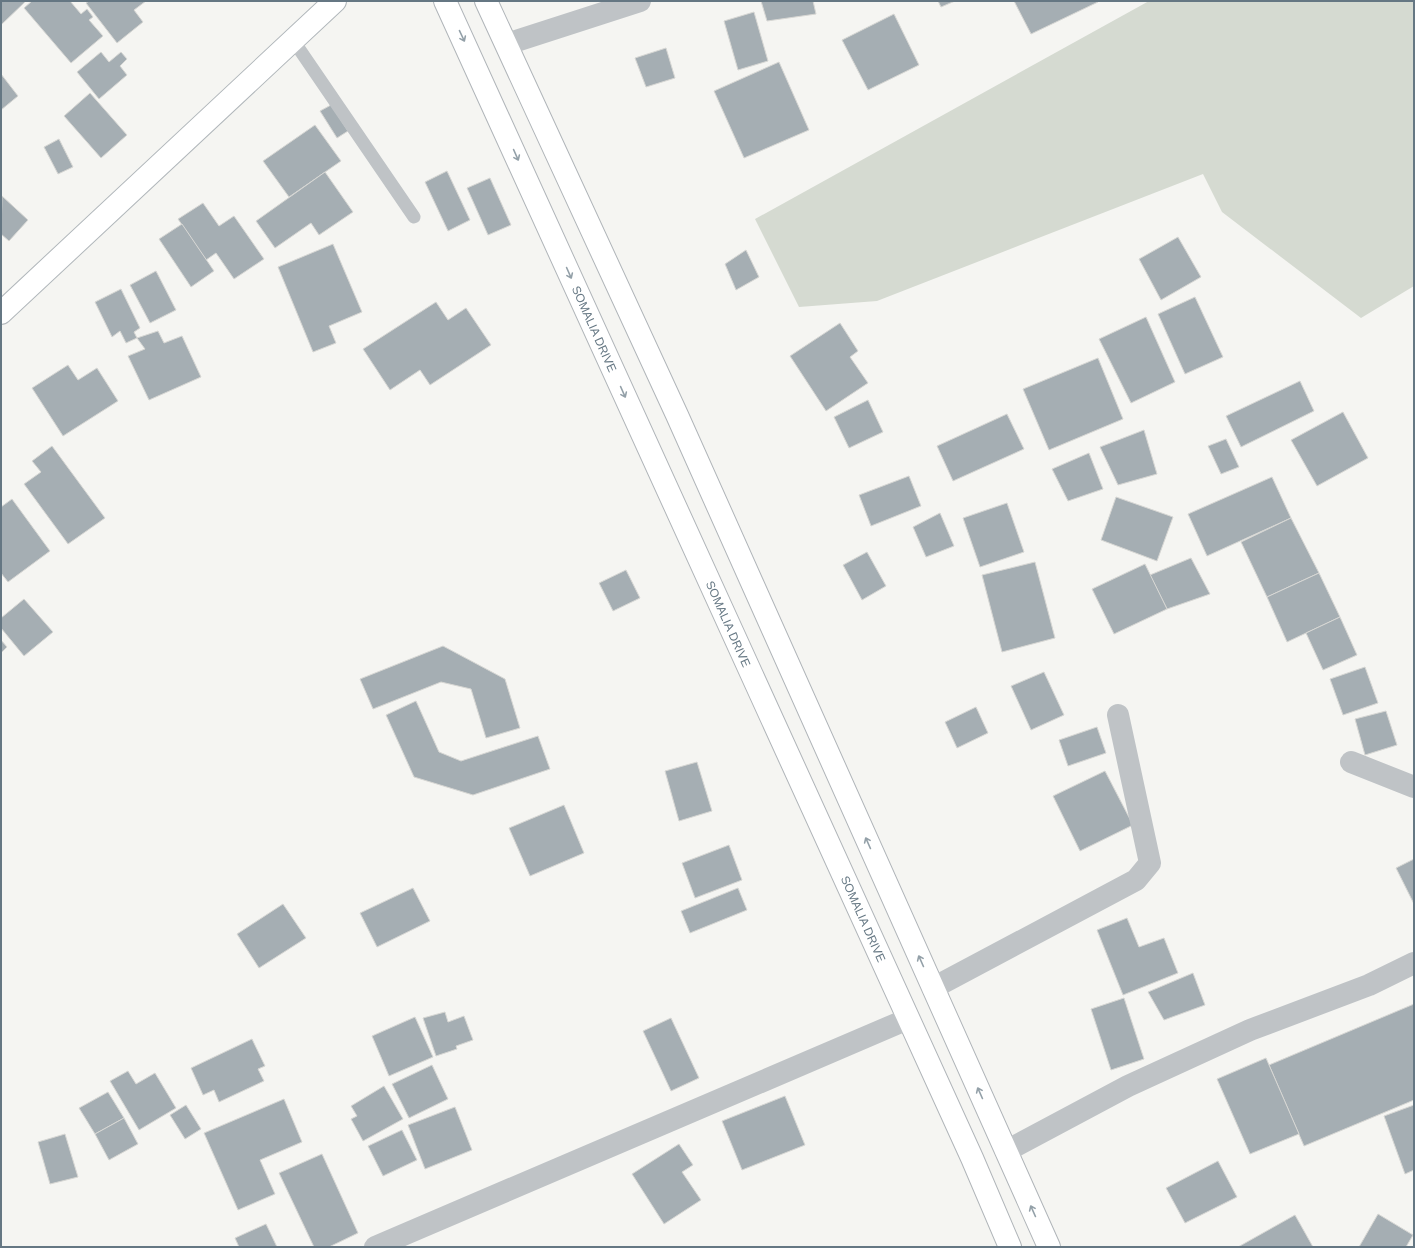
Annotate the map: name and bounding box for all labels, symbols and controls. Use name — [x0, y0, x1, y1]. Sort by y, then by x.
one-way arrow — [459, 30, 466, 42]
one-way arrow — [513, 148, 520, 160]
one-way arrow — [566, 267, 573, 279]
street label: SOMALIA DRIVE — [569, 284, 619, 374]
one-way arrow — [620, 385, 627, 397]
street label: SOMALIA DRIVE — [703, 579, 753, 669]
one-way arrow — [864, 837, 871, 849]
street label: SOMALIA DRIVE — [838, 874, 888, 964]
one-way arrow — [917, 956, 924, 968]
one-way arrow — [976, 1087, 983, 1099]
one-way arrow — [1029, 1206, 1036, 1218]

